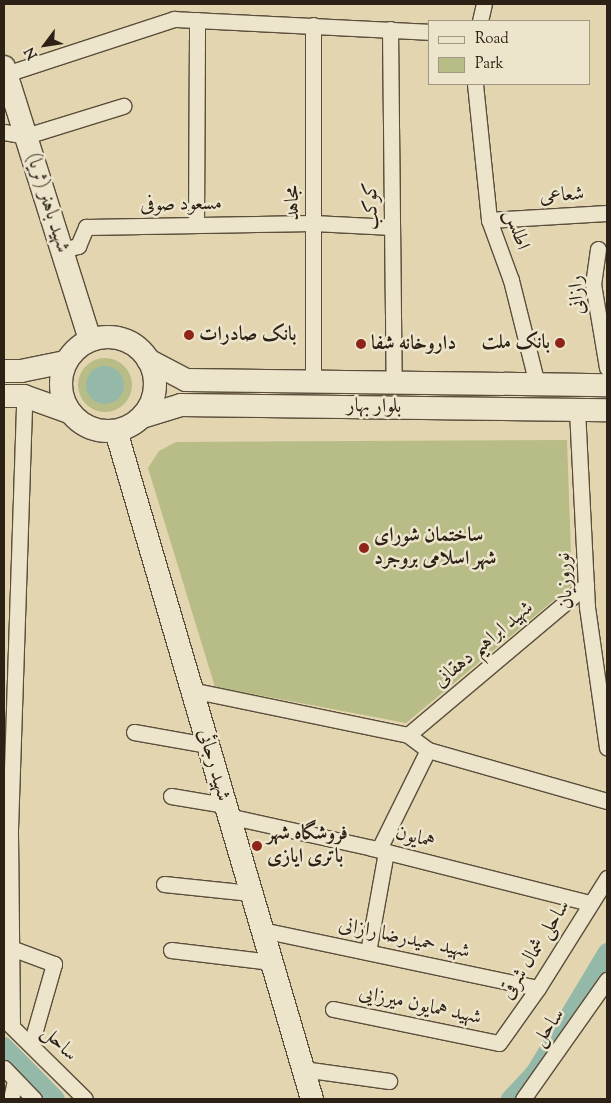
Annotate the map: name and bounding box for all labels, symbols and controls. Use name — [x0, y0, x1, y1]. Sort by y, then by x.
north arrow — [20, 20, 70, 70]
legend — [428, 20, 591, 85]
text: Road — [475, 29, 509, 50]
text: N — [21, 43, 44, 63]
text: Park — [475, 54, 504, 75]
street label: شهید باهنر (ثریا) — [20, 150, 74, 256]
street label: کوکب — [360, 182, 384, 230]
street label: شعاعی — [539, 182, 585, 210]
street label: مجاهد — [281, 185, 305, 221]
street label: مسعود صوفی — [140, 192, 222, 218]
street label: اطلس — [498, 207, 534, 253]
street label: رازانی — [565, 275, 591, 315]
place label: بانک صادرات — [199, 323, 296, 347]
marker: بانک صادرات — [183, 329, 195, 341]
place label: بانک ملت — [482, 331, 550, 355]
place label: داروخانه شفا — [371, 332, 456, 356]
marker: بانک ملت — [554, 337, 566, 349]
marker: داروخانه شفا — [355, 338, 367, 350]
street label: بلوار بهار — [346, 395, 402, 419]
place label: ساختمان شورای شهر اسلامی بروجرد — [374, 524, 496, 571]
marker: ساختمان شورای شهر اسلامی بروجرد — [358, 542, 370, 554]
street label: نوروزیان — [552, 552, 580, 610]
street label: شهید ابراهیم دهقانی — [429, 597, 539, 693]
street label: شهید رجائی — [191, 726, 235, 804]
place label: فروشگاه شهر باتری ایازی — [267, 822, 348, 869]
street label: همایون — [393, 822, 437, 854]
marker: فروشگاه شهر باتری ایازی — [251, 840, 263, 852]
street label: ساحلی شمال شرقی — [496, 896, 576, 1004]
street label: شهید حمیدرضا رازانی — [336, 913, 472, 965]
street label: شهید همایون میرزایی — [357, 981, 483, 1031]
street label: ساحل — [527, 1004, 571, 1052]
street label: ساحل — [36, 1021, 82, 1067]

